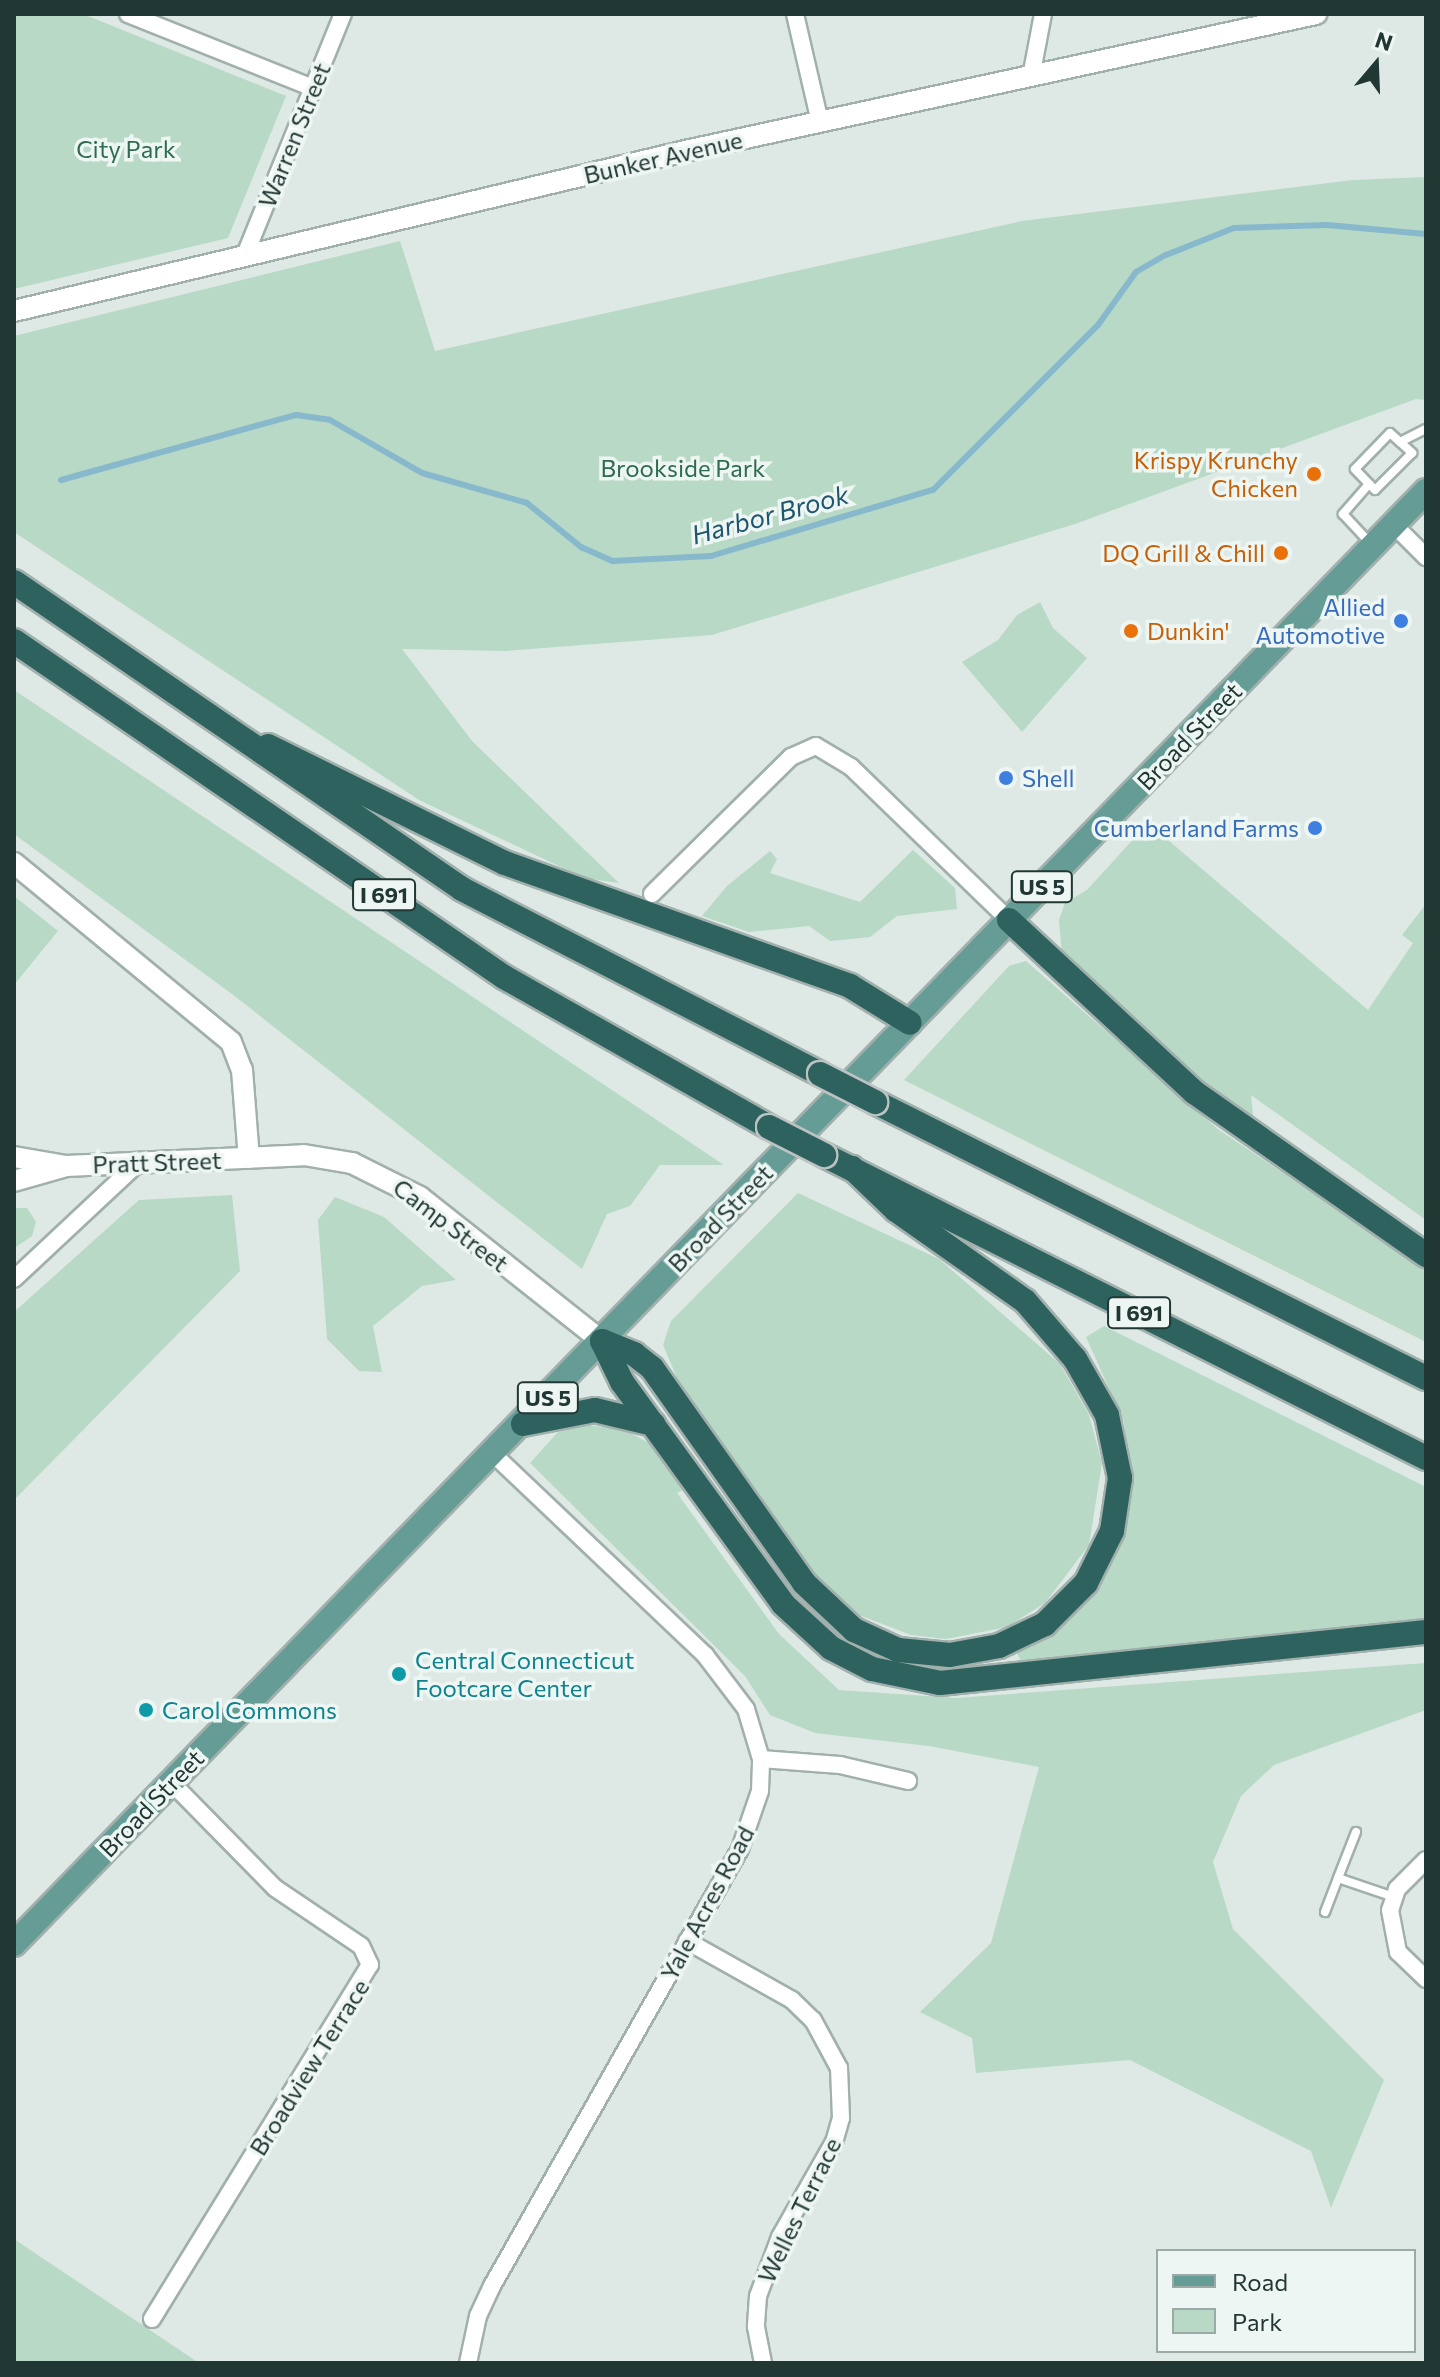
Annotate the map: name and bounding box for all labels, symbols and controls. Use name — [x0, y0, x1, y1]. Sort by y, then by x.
north arrow — [1336, 24, 1416, 104]
text: N — [1372, 25, 1396, 56]
street label: Warren Street — [252, 59, 336, 211]
street label: Bunker Avenue — [581, 125, 745, 189]
park label: City Park — [76, 135, 176, 163]
place label: Krispy Krunchy Chicken — [1134, 446, 1298, 502]
park label: Brookside Park — [601, 454, 765, 482]
marker: Krispy Krunchy Chicken — [1305, 465, 1323, 483]
water label: Harbor Brook — [688, 478, 852, 550]
place label: DQ Grill & Chill — [1102, 539, 1265, 567]
marker: DQ Grill & Chill — [1272, 544, 1290, 562]
place label: Allied Automotive — [1256, 593, 1385, 649]
marker: Allied Automotive — [1392, 612, 1410, 630]
place label: Dunkin' — [1147, 617, 1230, 645]
marker: Dunkin' — [1122, 622, 1140, 640]
street label: Broad Street — [1131, 676, 1247, 796]
place label: Shell — [1022, 764, 1075, 792]
marker: Shell — [997, 769, 1015, 787]
place label: Cumberland Farms — [1094, 814, 1299, 842]
marker: Cumberland Farms — [1306, 819, 1324, 837]
road number: US 5 — [1010, 869, 1074, 905]
road number: I 691 — [352, 877, 416, 913]
street label: Pratt Street — [92, 1145, 222, 1179]
street label: Broad Street — [662, 1158, 778, 1278]
street label: Camp Street — [388, 1172, 514, 1278]
road number: I 691 — [1107, 1295, 1171, 1331]
road number: US 5 — [516, 1380, 580, 1416]
place label: Central Connecticut Footcare Center — [415, 1646, 634, 1702]
marker: Central Connecticut Footcare Center — [390, 1665, 408, 1683]
place label: Carol Commons — [162, 1696, 337, 1724]
marker: Carol Commons — [137, 1701, 155, 1719]
street label: Broad Street — [93, 1743, 209, 1863]
street label: Yale Acres Road — [654, 1821, 760, 1985]
street label: Broadview Terrace — [243, 1974, 375, 2160]
street label: Welles Terrace — [751, 2133, 847, 2287]
legend — [1156, 2249, 1416, 2353]
text: Road — [1232, 2267, 1288, 2296]
text: Park — [1232, 2307, 1282, 2336]

